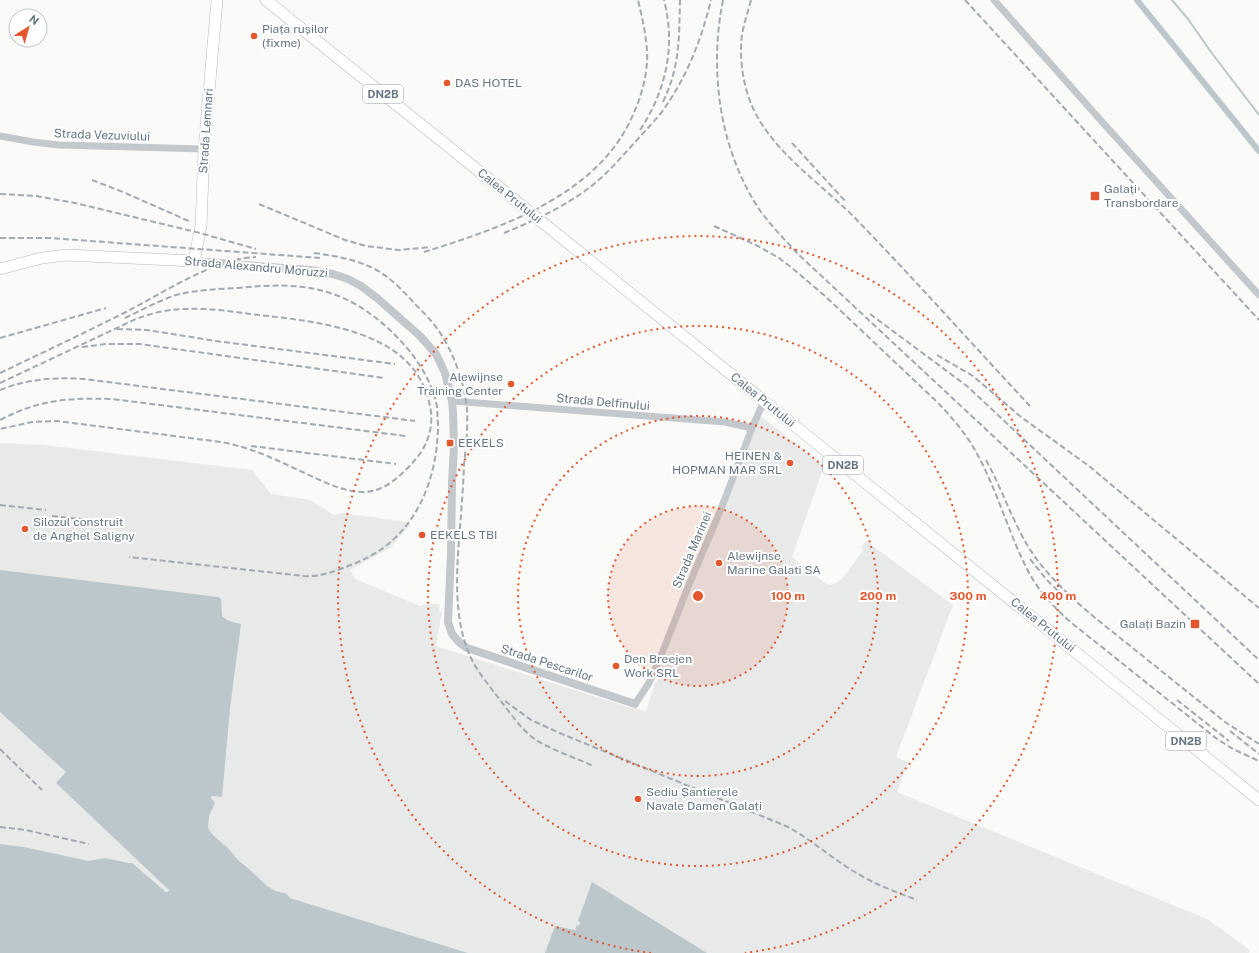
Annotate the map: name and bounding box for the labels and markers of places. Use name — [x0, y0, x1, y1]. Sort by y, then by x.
place label: Piața rușilor (fixme) — [262, 22, 329, 50]
marker: Piața rușilor (fixme) — [249, 31, 259, 41]
place label: DAS HOTEL — [455, 76, 522, 90]
marker: DAS HOTEL — [442, 78, 452, 88]
place label: Galați Transbordare — [1104, 182, 1179, 210]
marker: Galați Transbordare — [1089, 190, 1101, 202]
place label: Alewijnse Training Center — [417, 370, 503, 398]
marker: Alewijnse Training Center — [506, 379, 516, 389]
place label: EEKELS — [458, 436, 504, 450]
marker: EEKELS — [445, 438, 455, 448]
place label: HEINEN & HOPMAN MAR SRL — [672, 449, 782, 477]
marker: HEINEN & HOPMAN MAR SRL — [785, 458, 795, 468]
place label: Silozul construit de Anghel Saligny — [33, 515, 135, 543]
marker: Silozul construit de Anghel Saligny — [20, 524, 30, 534]
place label: EEKELS TBI — [430, 528, 497, 542]
marker: EEKELS TBI — [417, 530, 427, 540]
place label: Alewijnse Marine Galati SA — [727, 549, 821, 577]
marker: Alewijnse Marine Galati SA — [714, 558, 724, 568]
centre of rings — [691, 589, 705, 603]
place label: Galați Bazin — [1120, 617, 1186, 631]
marker: Galați Bazin — [1189, 618, 1201, 630]
place label: Den Breejen Work SRL — [624, 652, 692, 680]
marker: Den Breejen Work SRL — [611, 661, 621, 671]
place label: Sediu Șantierele Navale Damen Galați — [646, 785, 762, 813]
marker: Sediu Șantierele Navale Damen Galați — [633, 794, 643, 804]

